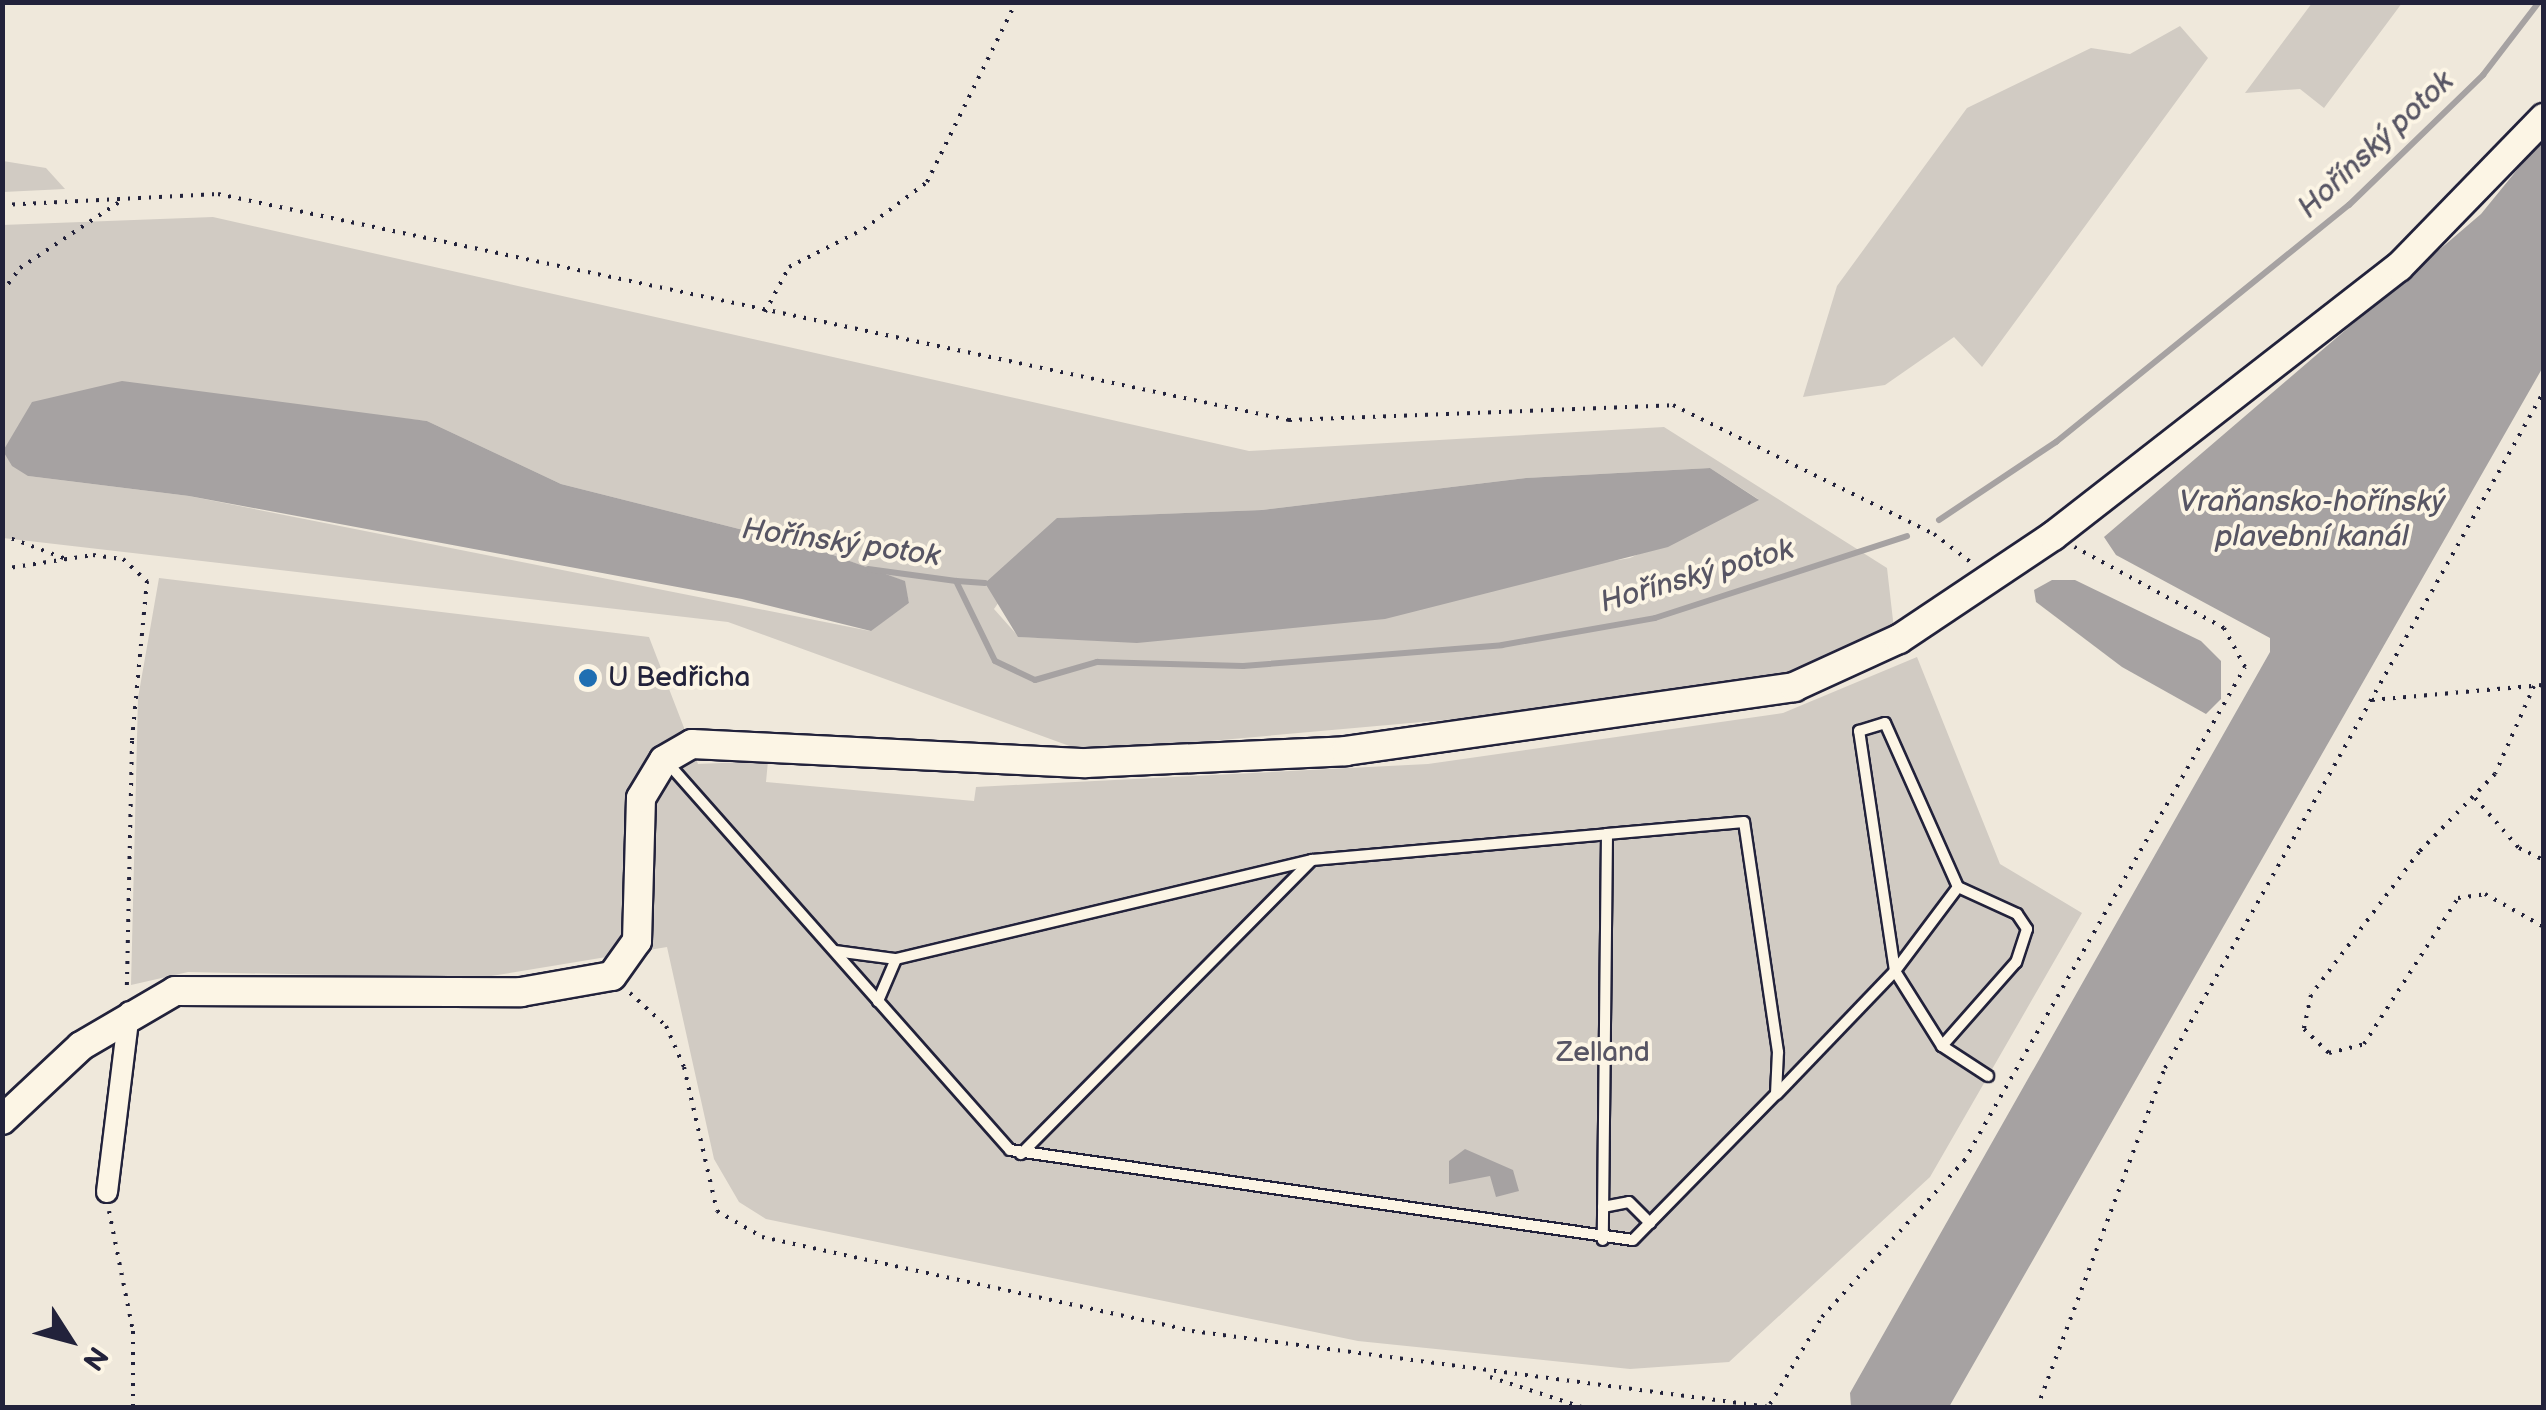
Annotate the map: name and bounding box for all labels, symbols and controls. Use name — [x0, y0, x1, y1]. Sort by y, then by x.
water label: Hořínský potok — [2290, 63, 2462, 227]
water label: Vraňansko-hořínský plavební kanál — [2179, 484, 2445, 554]
water label: Hořínský potok — [739, 511, 943, 575]
water label: Hořínský potok — [1595, 531, 1799, 621]
place label: U Bedřicha — [608, 661, 750, 695]
marker: U Bedřicha — [577, 667, 599, 689]
park label: Zelland — [1556, 1036, 1650, 1070]
north arrow — [20, 1290, 120, 1390]
text: N — [75, 1340, 114, 1376]

